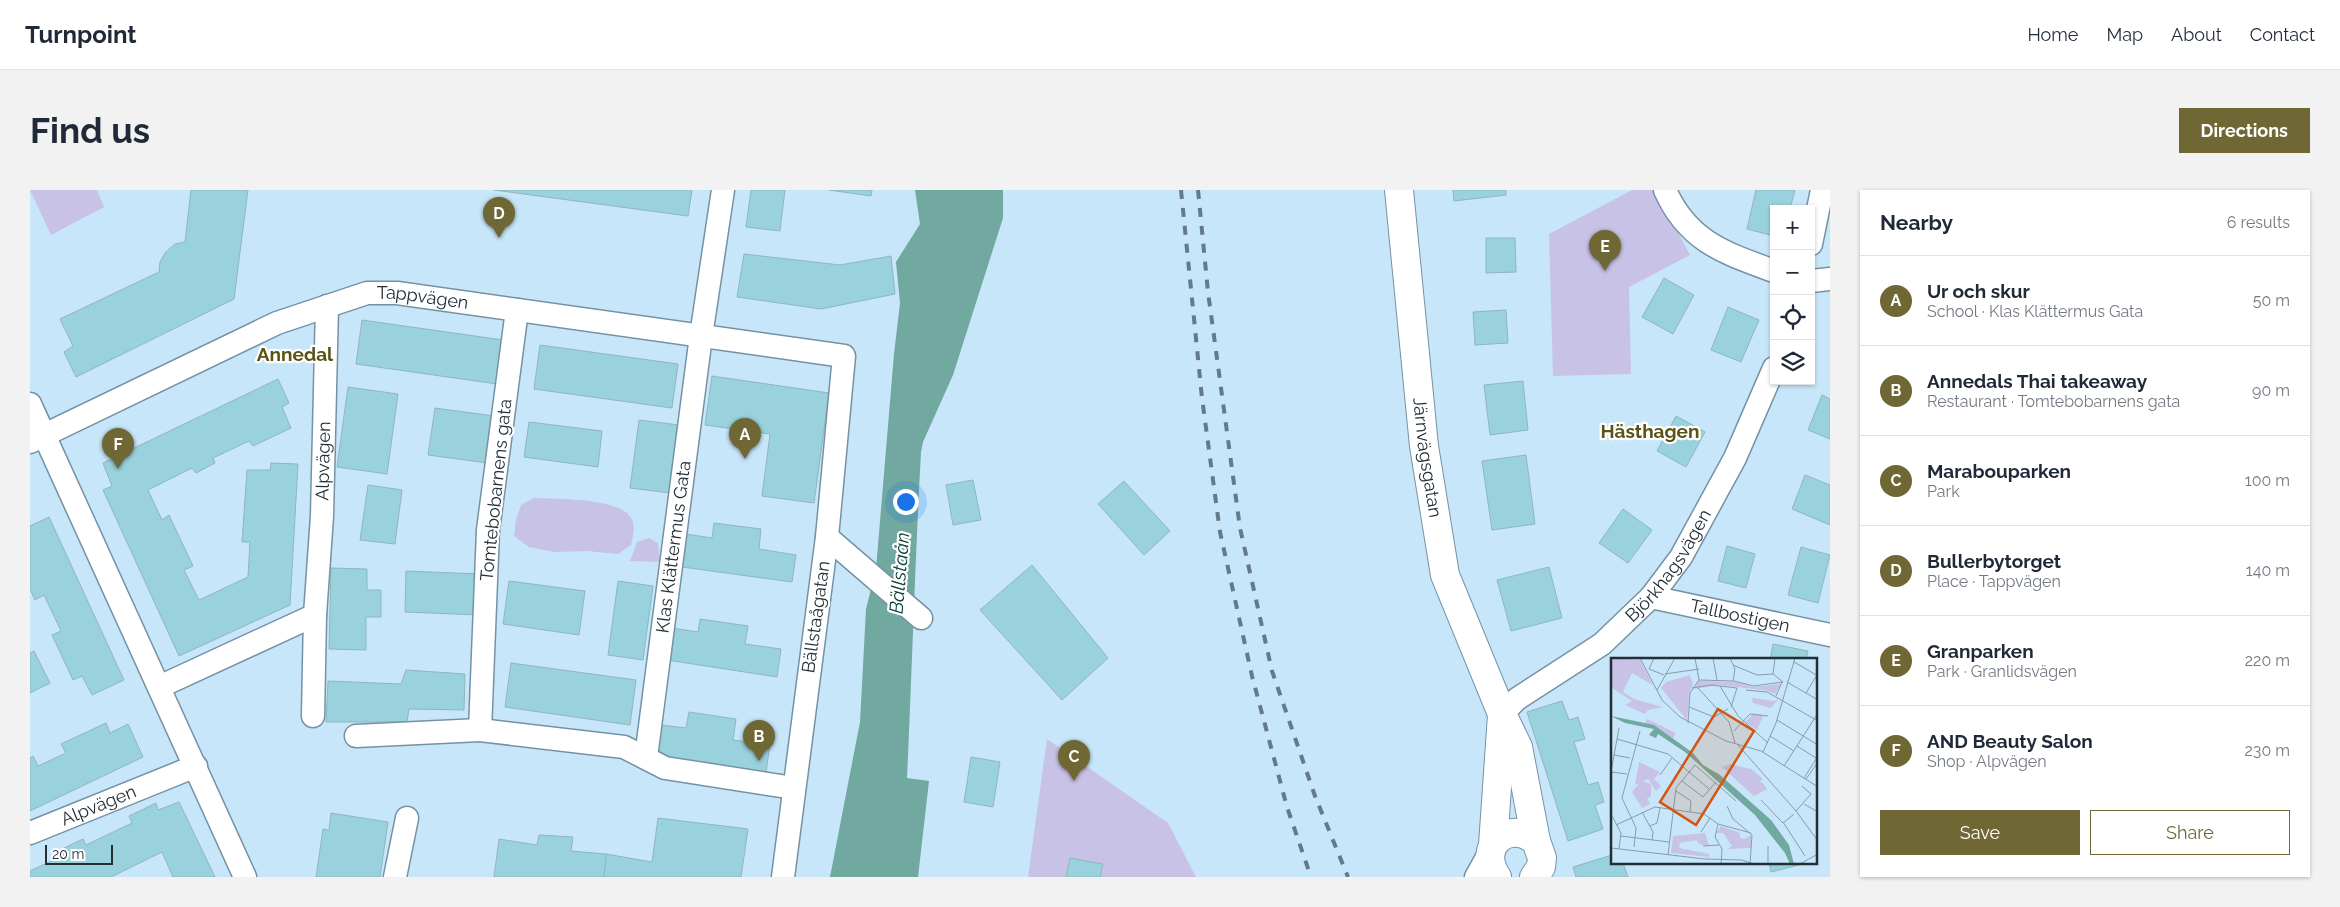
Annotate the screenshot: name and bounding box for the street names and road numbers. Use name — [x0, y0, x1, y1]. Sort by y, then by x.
street label: Tappvägen — [377, 282, 470, 313]
street label: Järnvägsgatan — [1409, 396, 1446, 519]
street label: Tomtebobarnens gata — [475, 398, 516, 582]
street label: Alpvägen — [311, 421, 334, 501]
street label: Klas Klättermus Gata — [651, 459, 695, 634]
street label: Björkhagsvägen — [1621, 506, 1715, 626]
street label: Bällstaågatan — [797, 559, 834, 674]
street label: Tallbostigen — [1688, 595, 1792, 636]
street label: Alpvägen — [58, 780, 139, 829]

